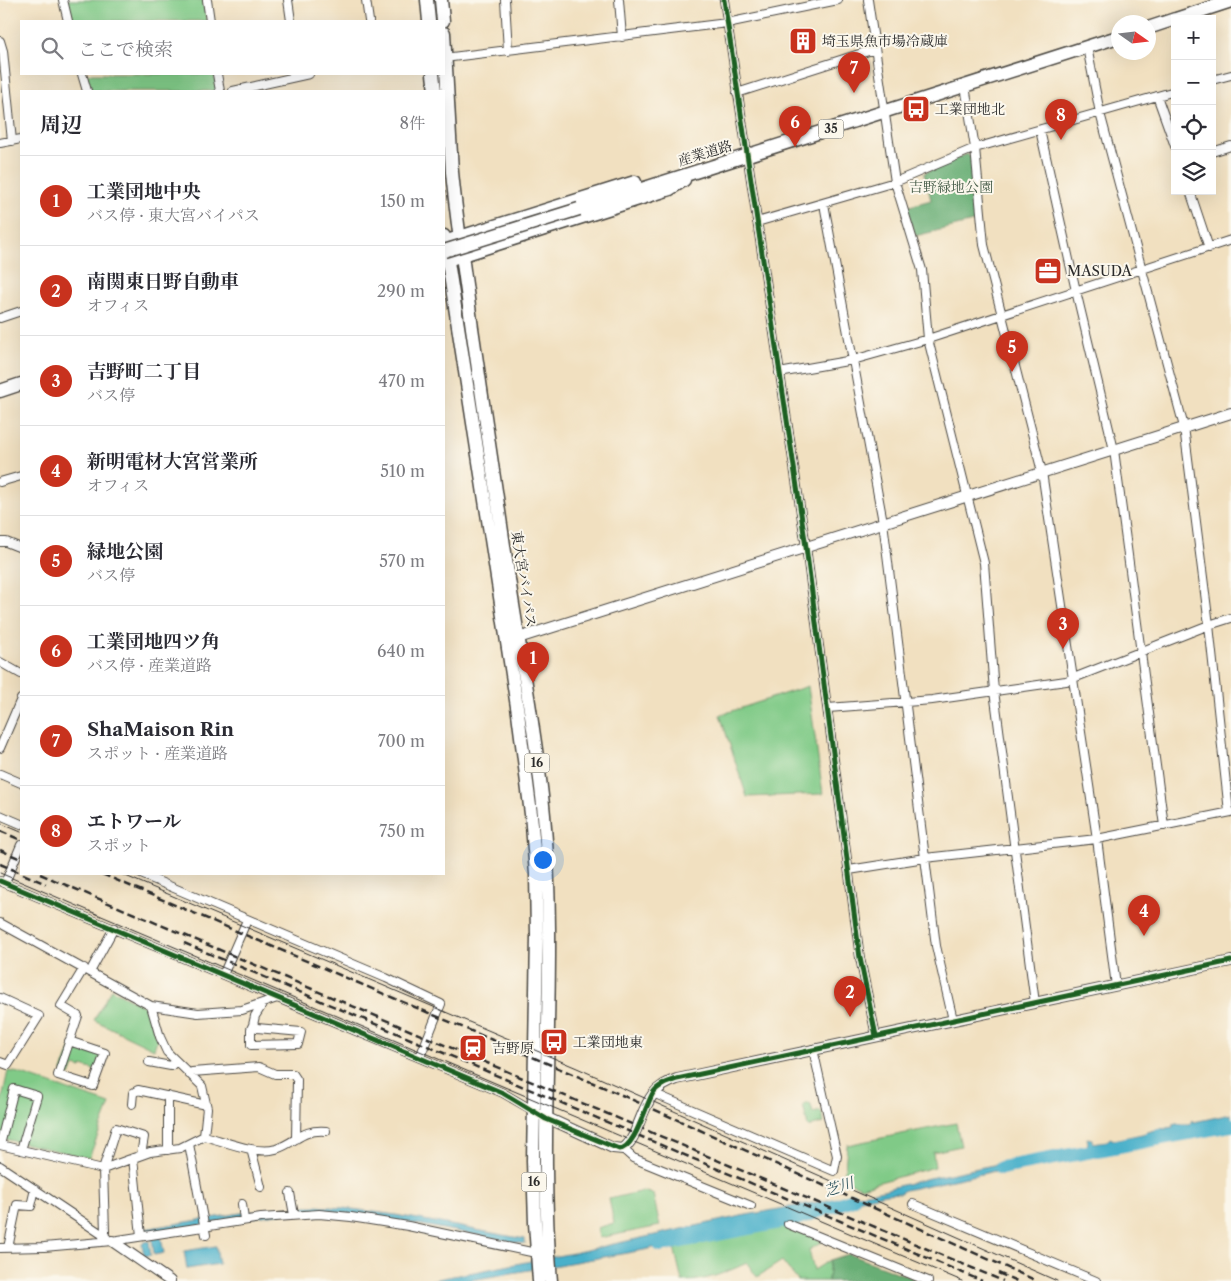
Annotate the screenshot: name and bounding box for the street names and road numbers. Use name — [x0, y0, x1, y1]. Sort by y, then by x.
road number: 35 — [818, 120, 844, 138]
street label: 産業道路 — [676, 136, 734, 170]
street label: 東大宮バイパス — [507, 529, 541, 629]
road number: 16 — [524, 754, 550, 772]
road number: 16 — [522, 1172, 546, 1192]

